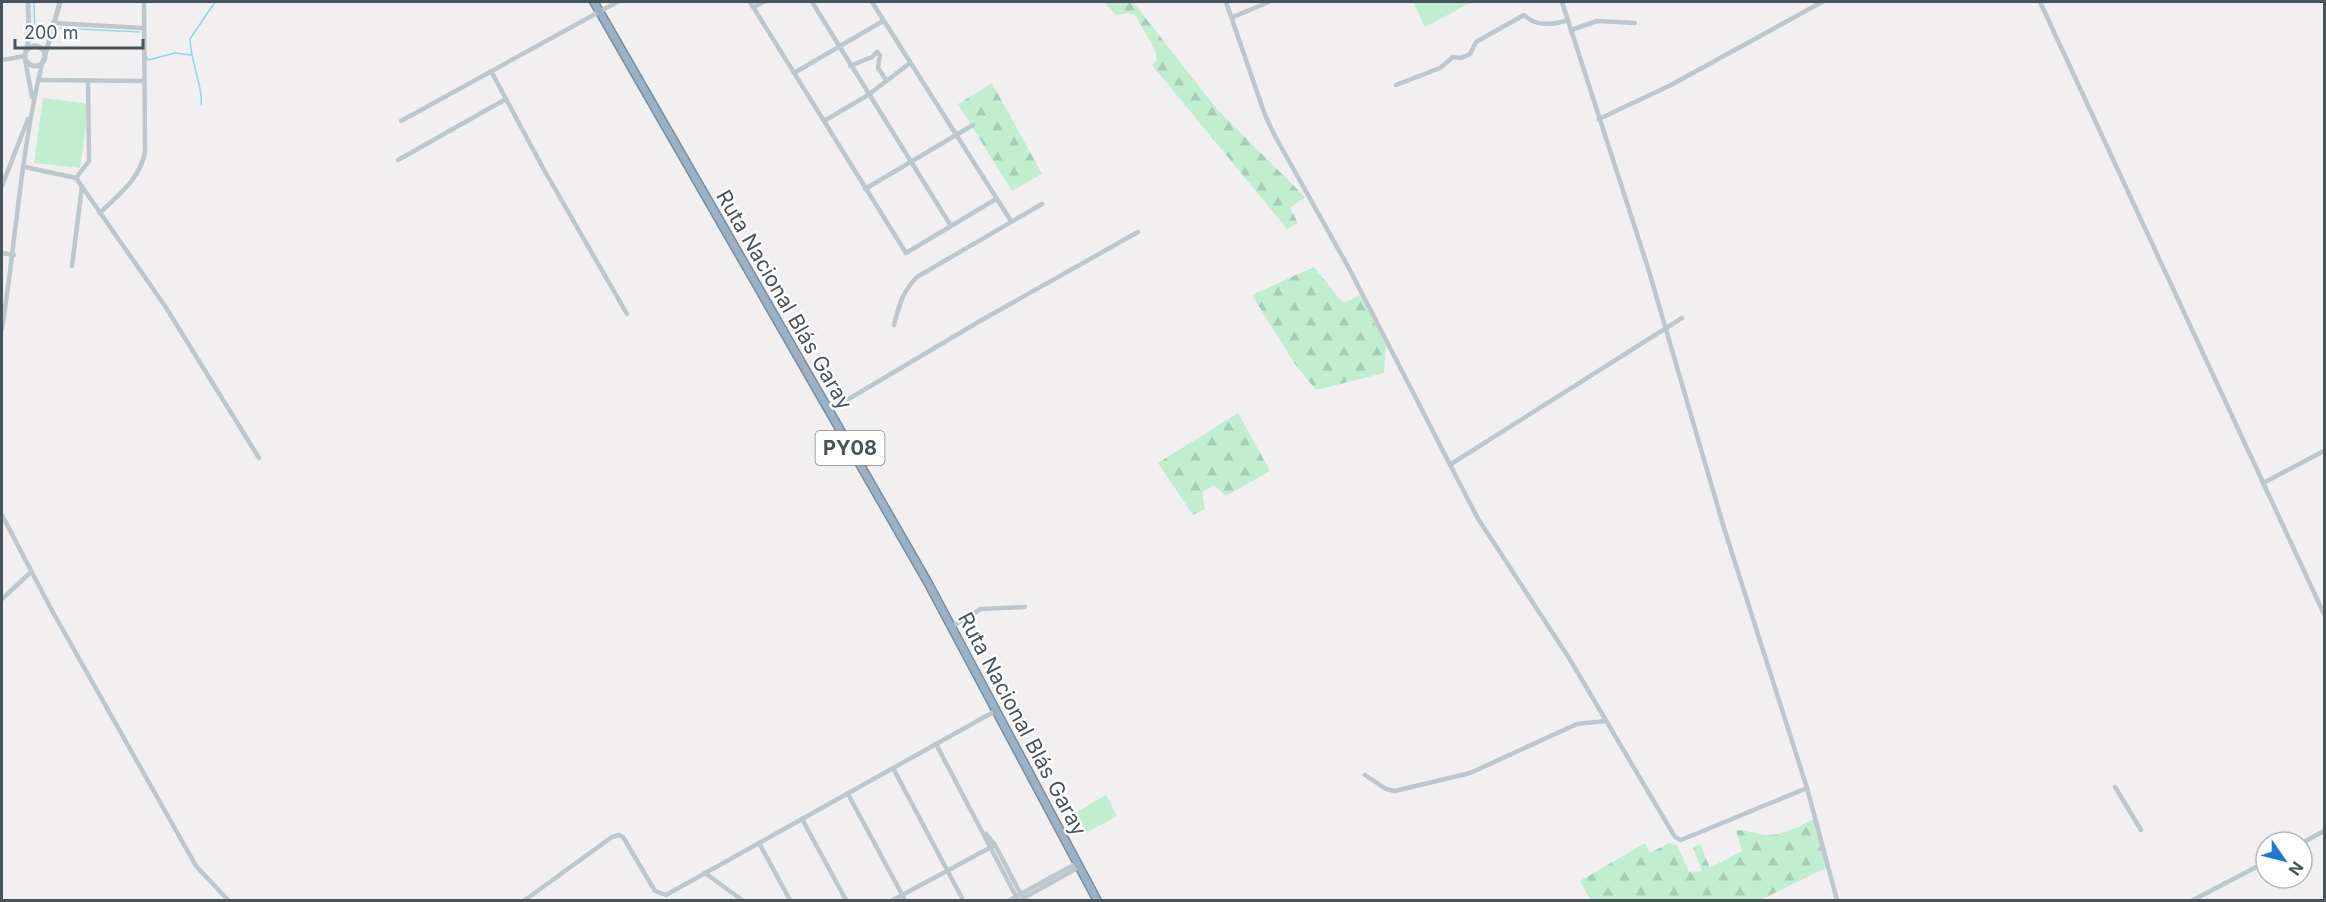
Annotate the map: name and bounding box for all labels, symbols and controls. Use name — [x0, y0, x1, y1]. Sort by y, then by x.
scale bar — [15, 12, 142, 50]
text: 200 m — [24, 22, 79, 43]
street label: Ruta Nacional Blás Garay — [711, 186, 858, 414]
road number: PY08 — [816, 431, 884, 465]
street label: Ruta Nacional Blás Garay — [953, 608, 1092, 840]
north arrow — [2254, 830, 2314, 890]
text: N — [2285, 858, 2308, 879]

